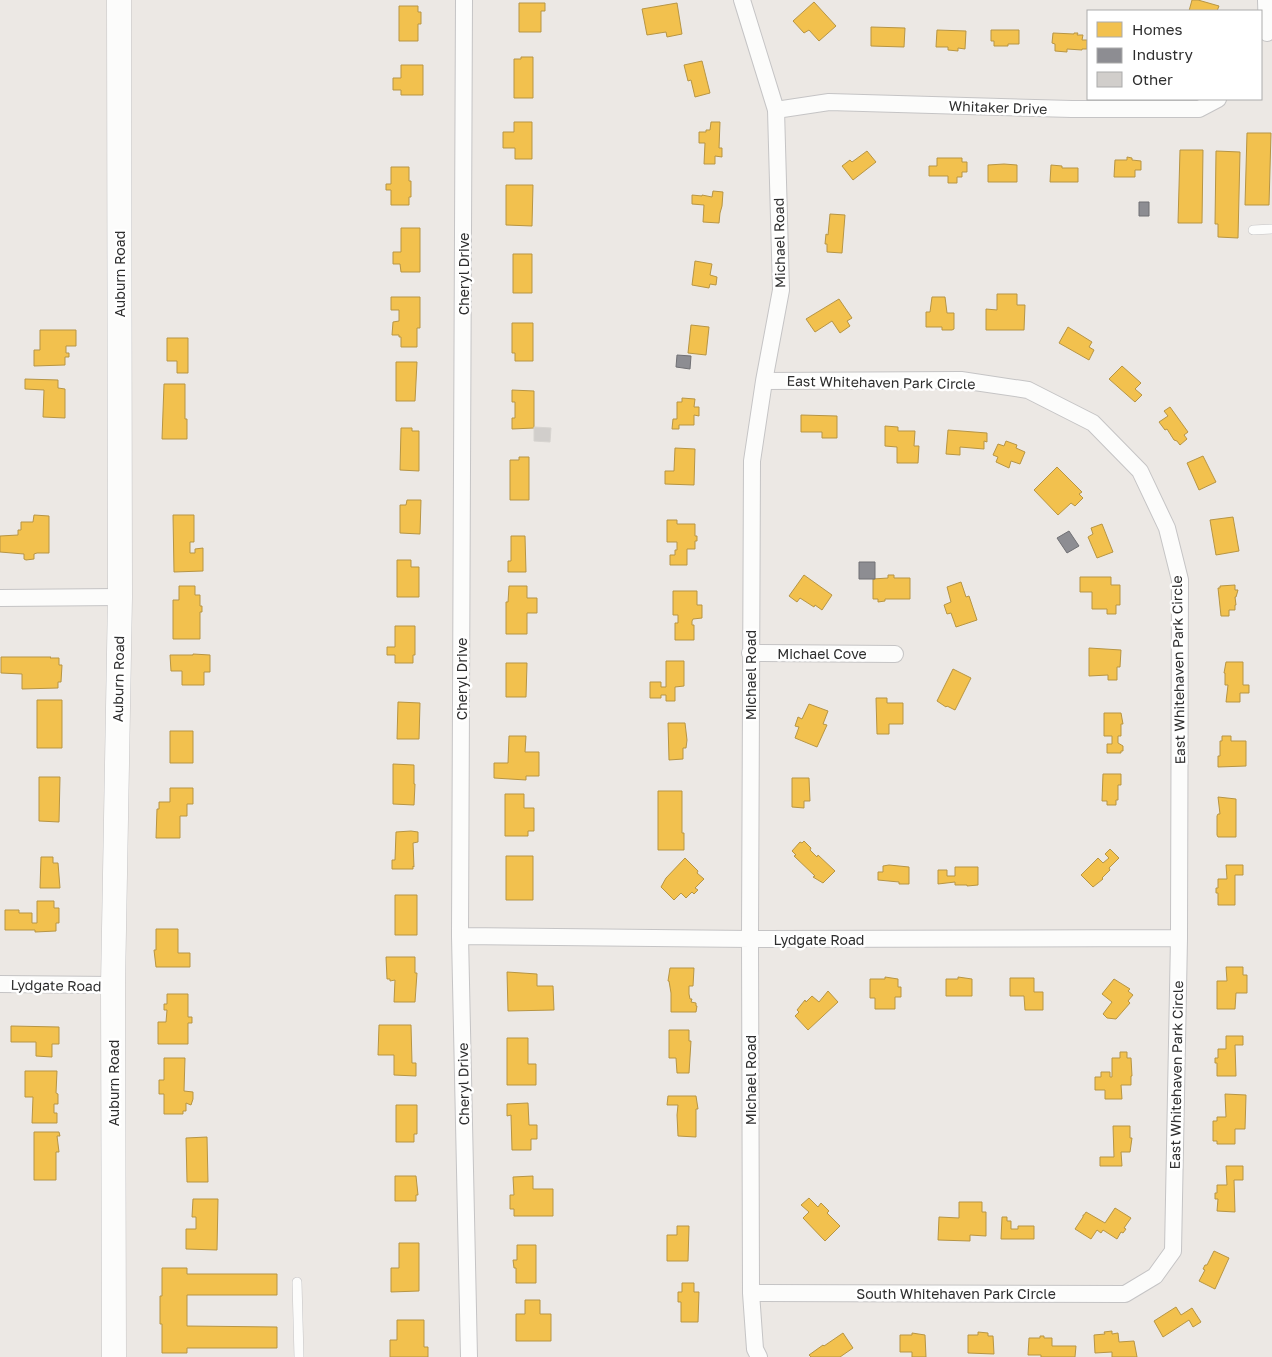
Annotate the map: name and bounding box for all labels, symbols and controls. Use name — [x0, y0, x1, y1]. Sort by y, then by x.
legend — [1087, 10, 1262, 100]
text: Homes — [1132, 20, 1182, 38]
text: Industry — [1132, 45, 1193, 63]
text: Other — [1132, 70, 1173, 88]
street label: Whitaker Drive — [948, 97, 1048, 117]
street label: Michael Road — [770, 198, 788, 288]
street label: Auburn Road — [111, 231, 128, 317]
street label: Cheryl Drive — [455, 233, 472, 315]
street label: East Whitehaven Park Circle — [786, 372, 976, 392]
street label: East Whitehaven Park Circle — [1168, 575, 1188, 765]
street label: Michael Road — [742, 630, 759, 720]
street label: Auburn Road — [109, 636, 127, 722]
street label: Cheryl Drive — [453, 638, 470, 720]
street label: Michael Cove — [777, 645, 867, 662]
street label: Lydgate Road — [774, 931, 864, 948]
street label: Lydgate Road — [10, 976, 102, 994]
street label: East Whitehaven Park Circle — [1166, 980, 1186, 1170]
street label: Michael Road — [742, 1035, 759, 1125]
street label: Auburn Road — [105, 1040, 122, 1126]
street label: Cheryl Drive — [454, 1043, 472, 1125]
street label: South Whitehaven Park Circle — [856, 1285, 1056, 1302]

